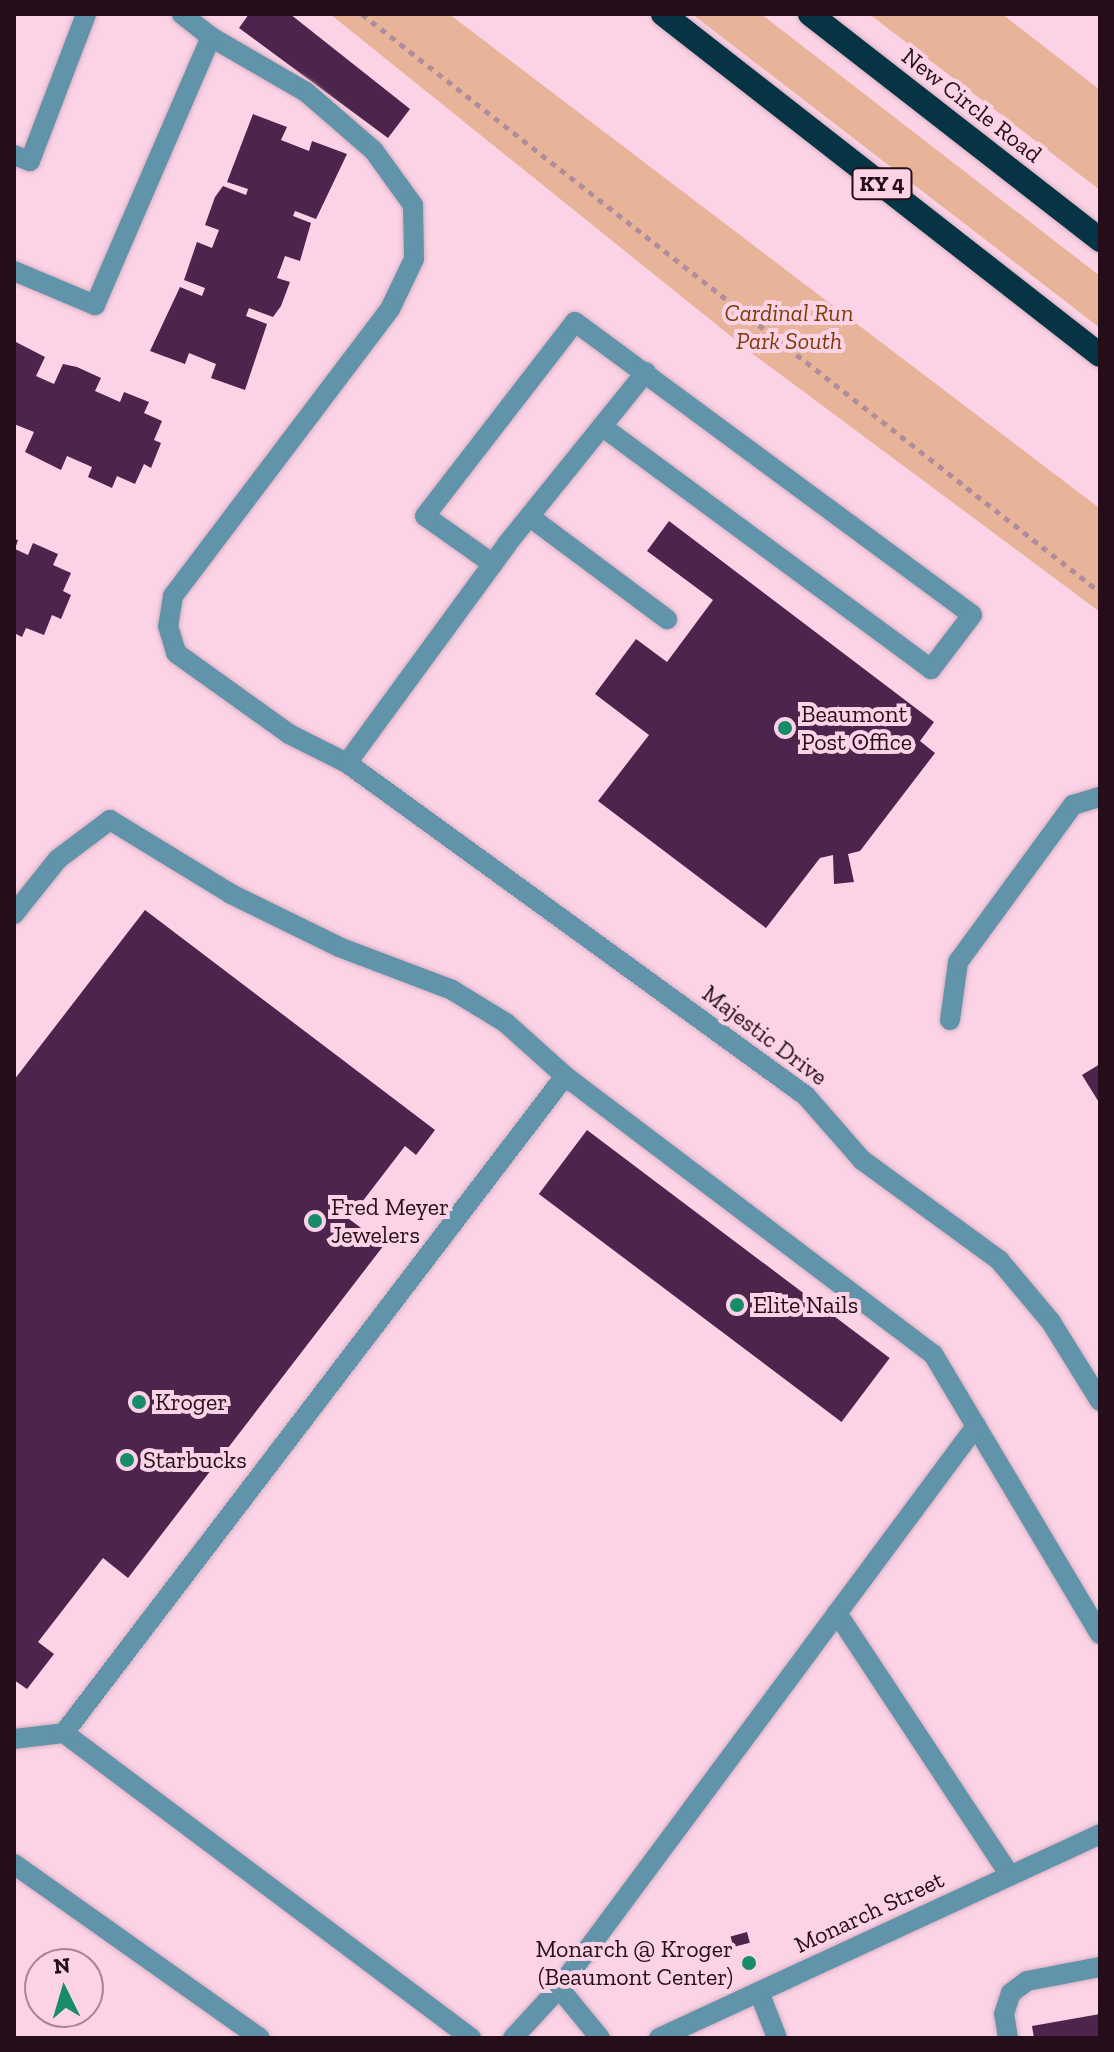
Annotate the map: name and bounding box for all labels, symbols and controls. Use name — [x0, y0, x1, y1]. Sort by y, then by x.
street label: New Circle Road — [896, 41, 1048, 169]
road number: KY 4 — [850, 166, 914, 202]
park label: Cardinal Run Park South — [725, 299, 853, 355]
place label: Beaumont Post Office — [801, 700, 912, 756]
marker: Beaumont Post Office — [776, 719, 794, 737]
street label: Majestic Drive — [697, 979, 833, 1091]
place label: Fred Meyer Jewelers — [331, 1193, 449, 1249]
marker: Fred Meyer Jewelers — [306, 1212, 324, 1230]
place label: Elite Nails — [753, 1291, 858, 1319]
marker: Elite Nails — [728, 1296, 746, 1314]
place label: Kroger — [155, 1388, 227, 1416]
marker: Kroger — [130, 1393, 148, 1411]
place label: Starbucks — [143, 1446, 247, 1474]
marker: Starbucks — [118, 1451, 136, 1469]
street label: Monarch Street — [790, 1865, 948, 1959]
place label: Monarch @ Kroger (Beaumont Center) — [535, 1935, 733, 1991]
north arrow — [24, 1948, 104, 2028]
text: N — [53, 1951, 72, 1980]
marker: Monarch @ Kroger (Beaumont Center) — [740, 1954, 758, 1972]

